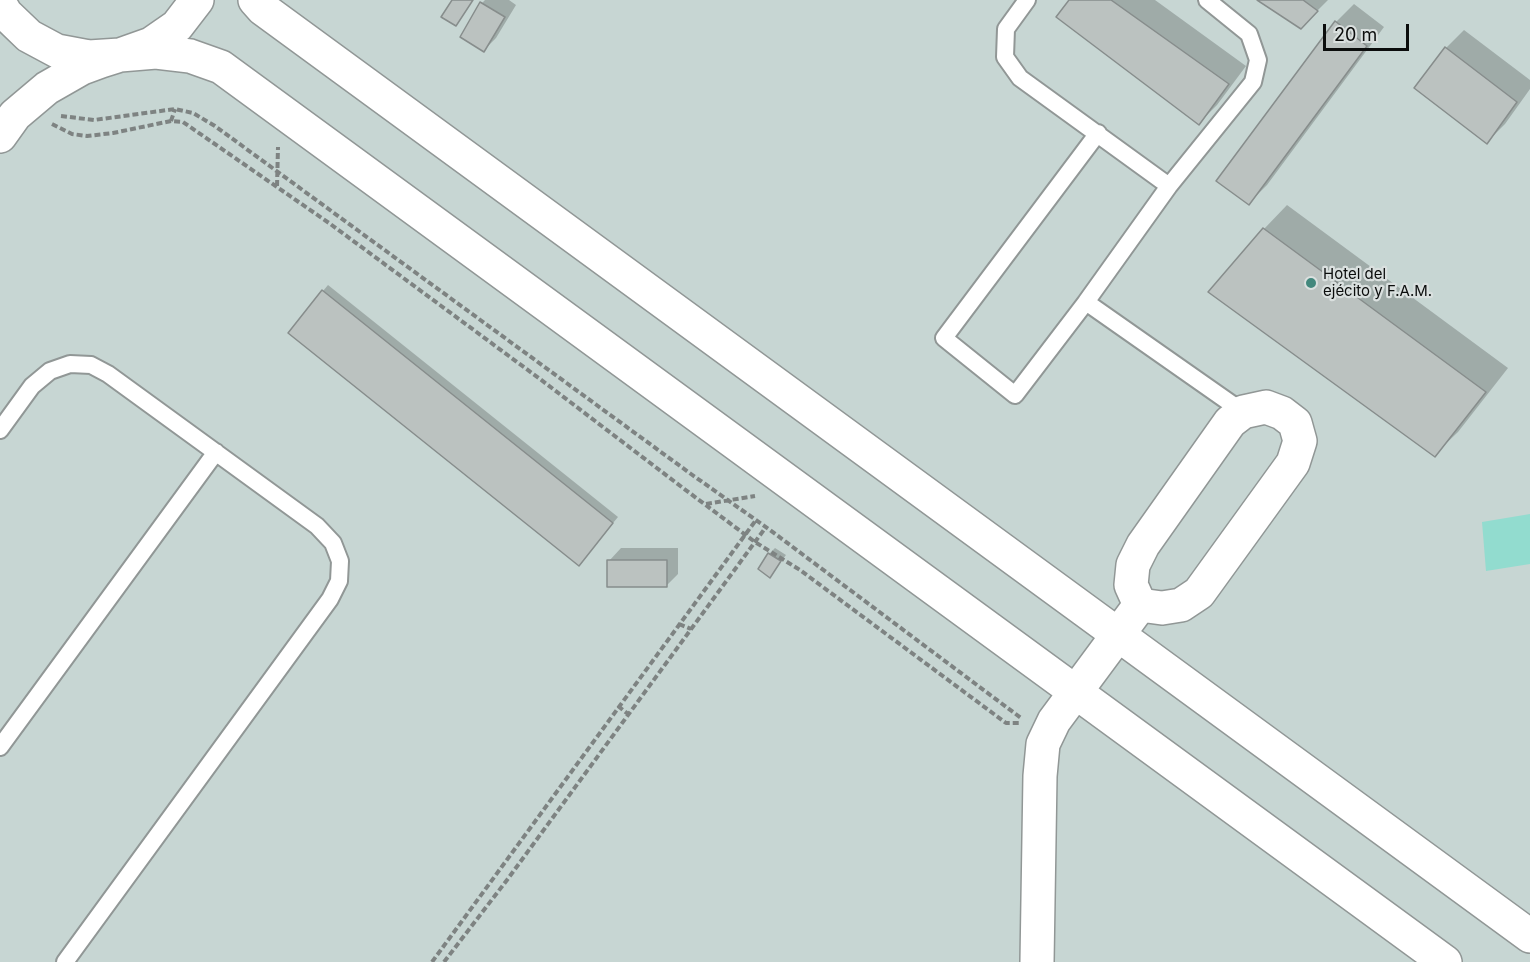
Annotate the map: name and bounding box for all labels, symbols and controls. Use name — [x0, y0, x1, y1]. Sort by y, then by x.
scale bar — [1326, 12, 1412, 50]
text: 20 m — [1334, 24, 1377, 45]
place label: Hotel del ejécito y F.A.M. — [1323, 265, 1432, 300]
marker: Hotel del ejécito y F.A.M. — [1304, 276, 1318, 290]

